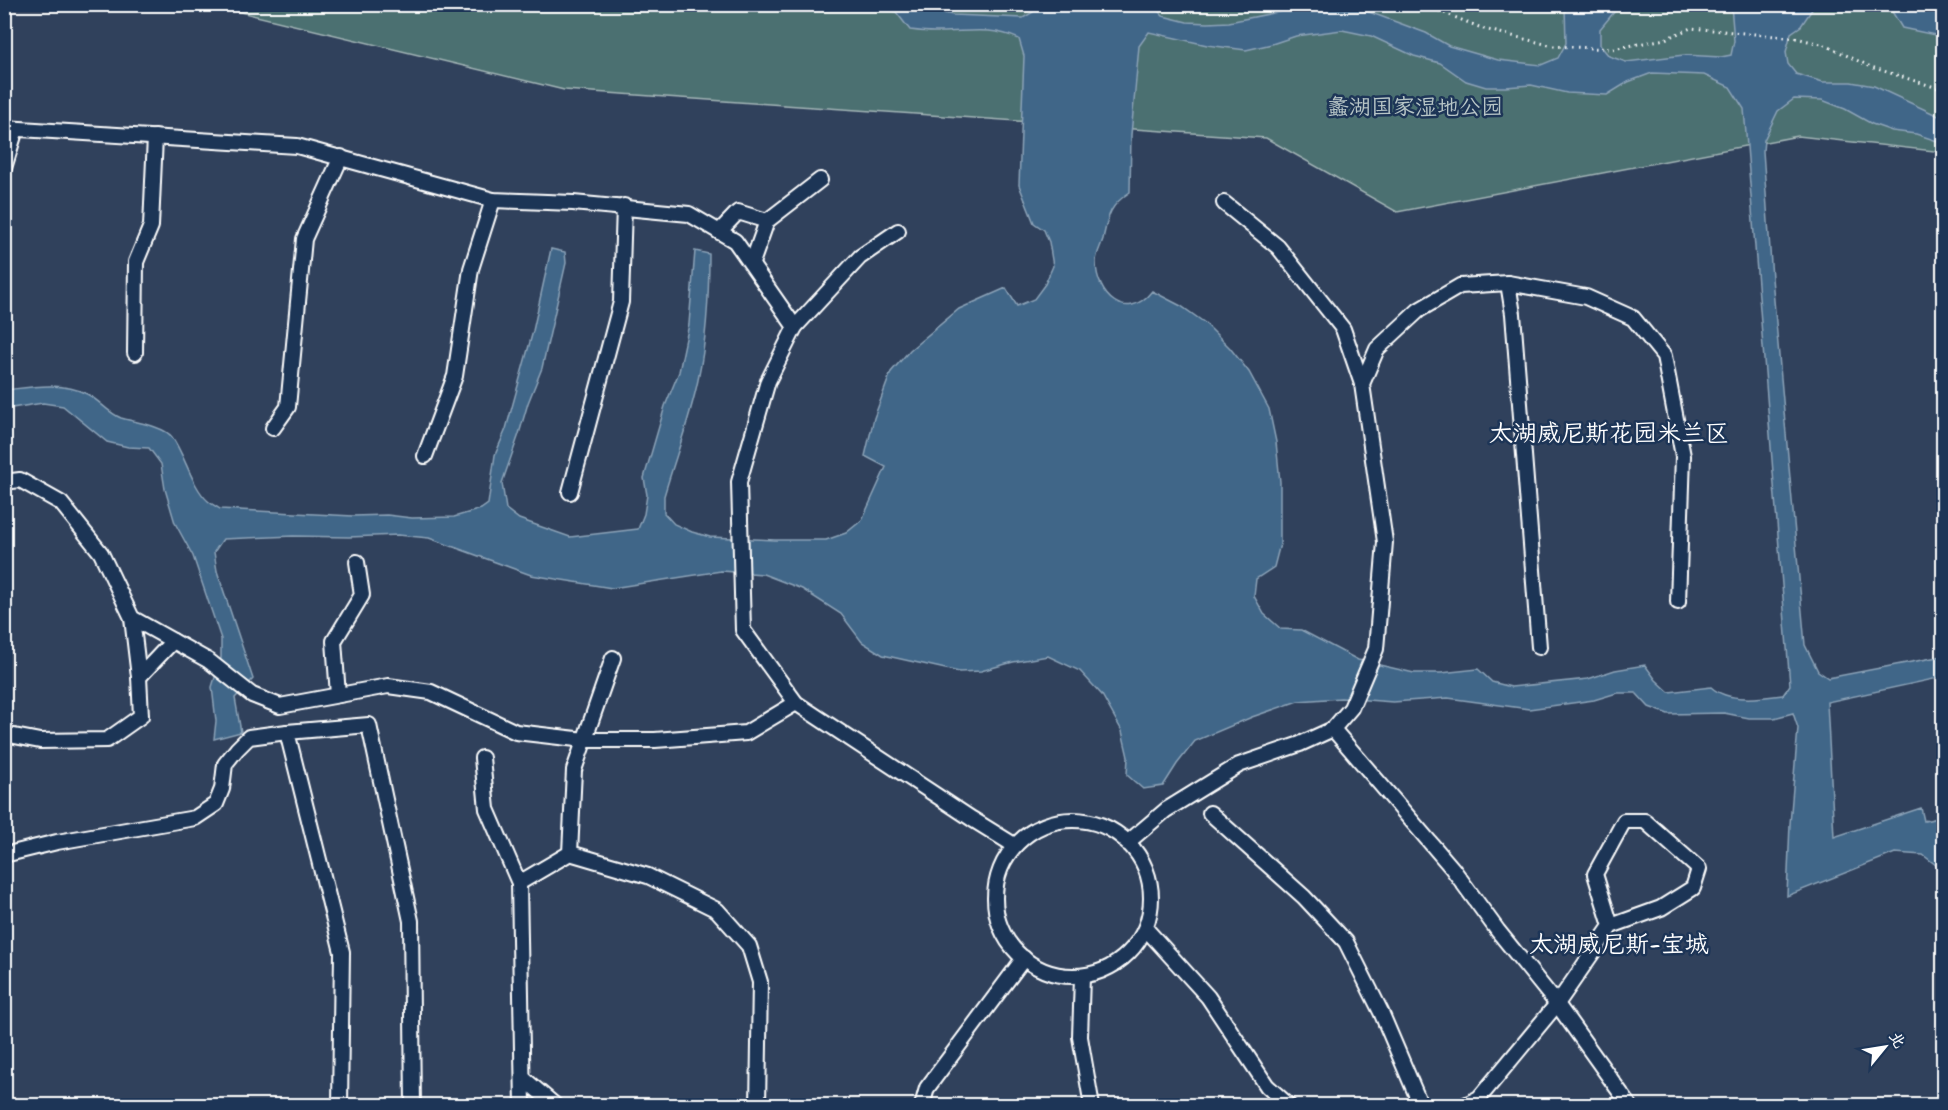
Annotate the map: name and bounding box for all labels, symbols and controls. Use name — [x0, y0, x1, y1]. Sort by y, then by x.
park label: 蠡湖国家湿地公园 — [1327, 92, 1503, 121]
district label: 太湖威尼斯花园米兰区 — [1489, 417, 1729, 449]
district label: 太湖威尼斯-宝城 — [1529, 928, 1709, 960]
north arrow — [1855, 1017, 1915, 1077]
text: 北 — [1884, 1028, 1911, 1052]

